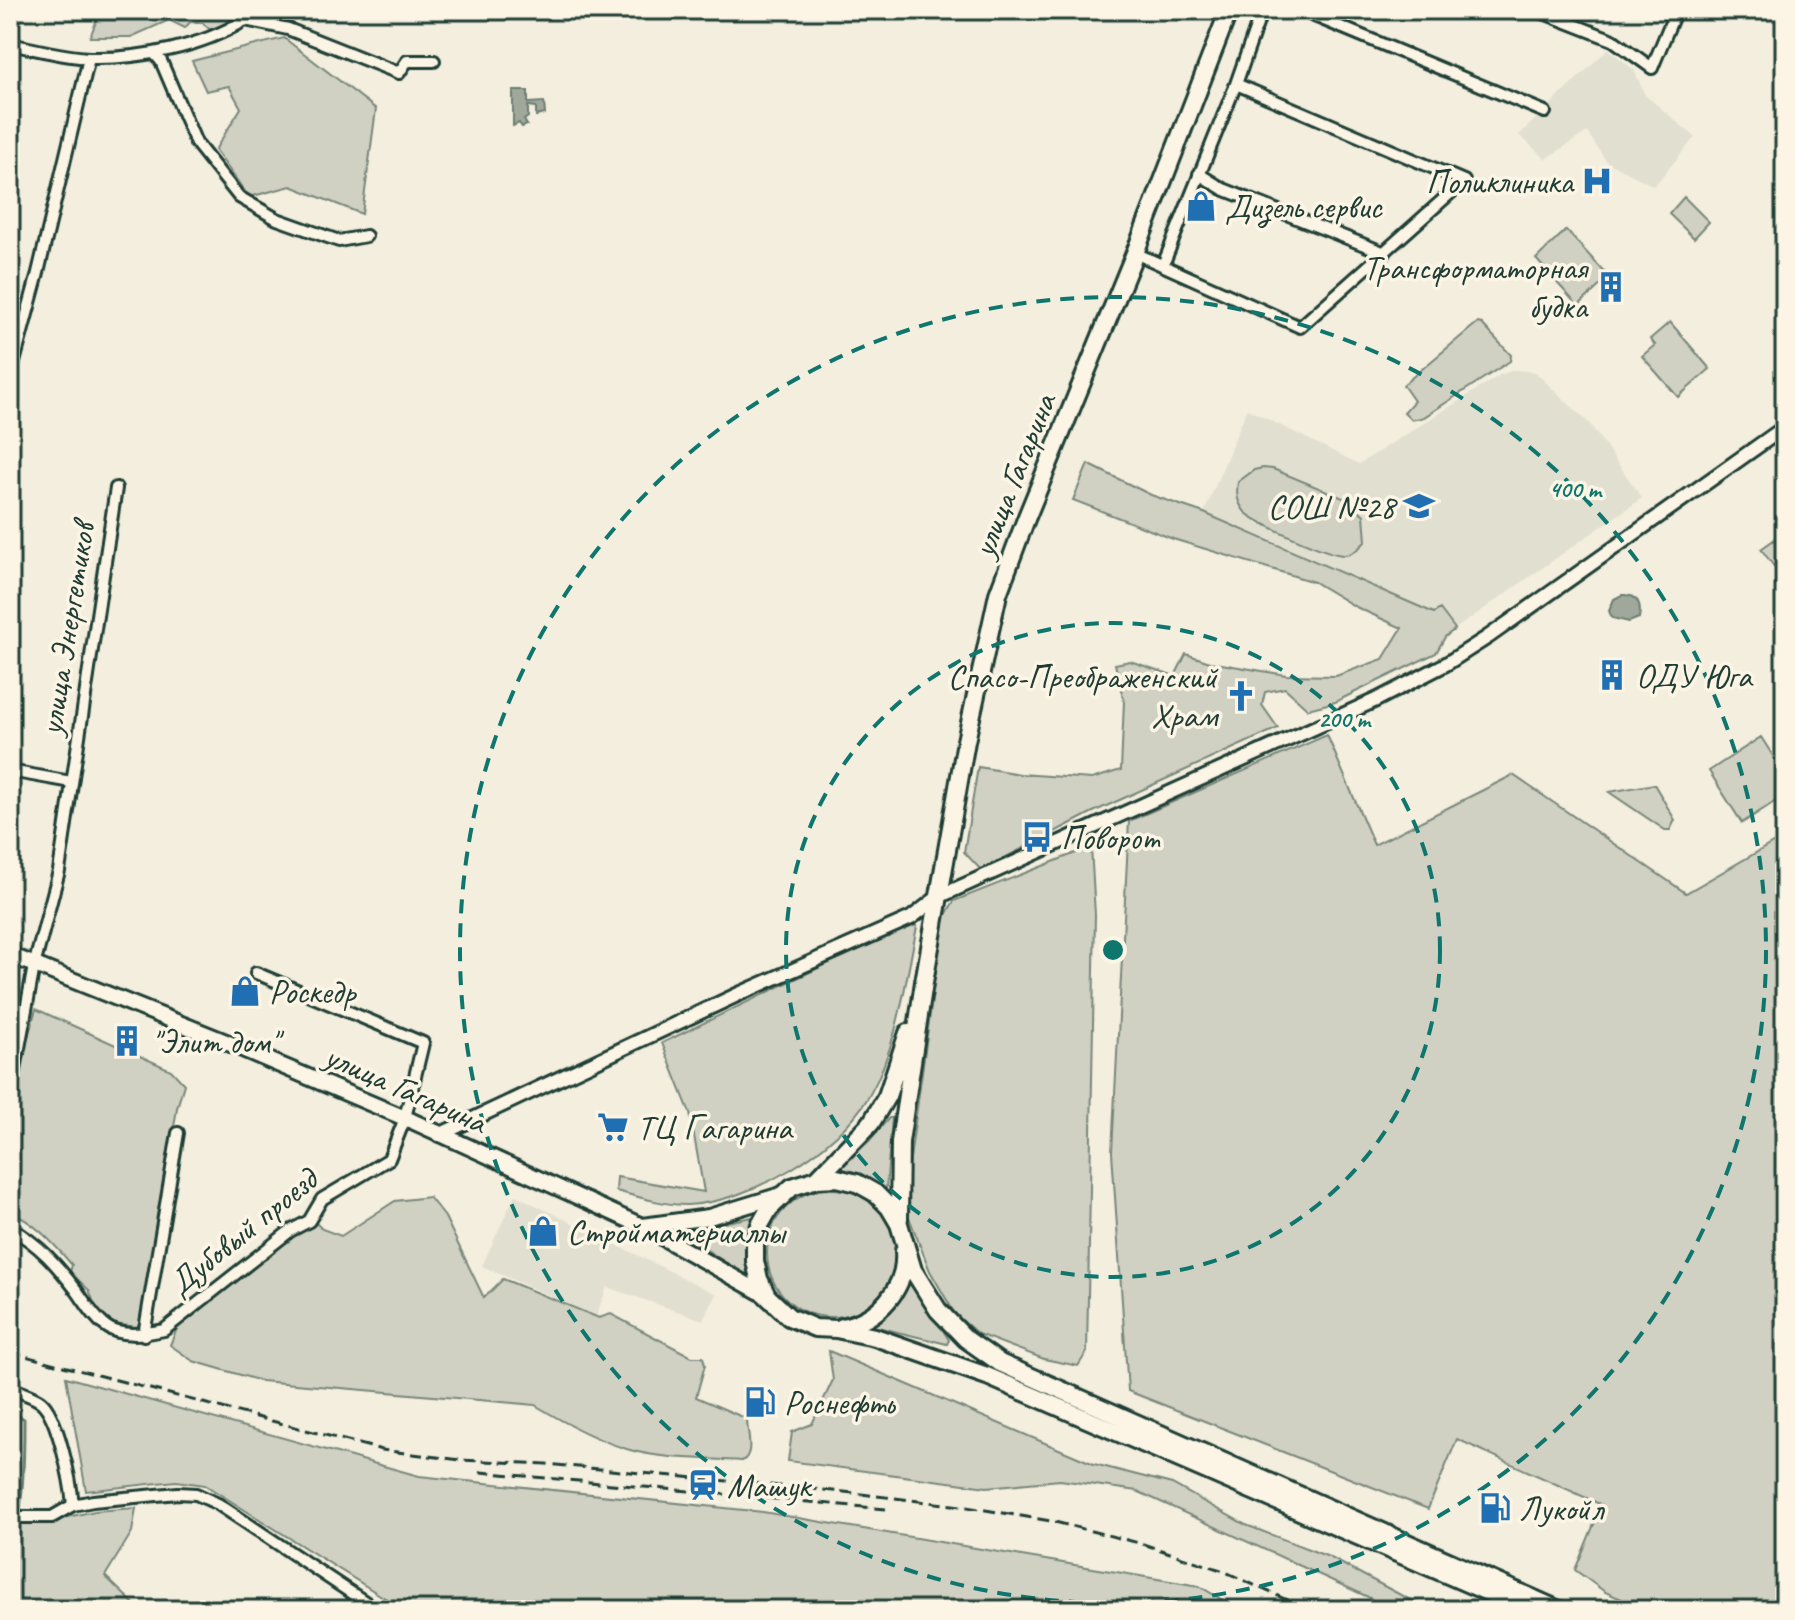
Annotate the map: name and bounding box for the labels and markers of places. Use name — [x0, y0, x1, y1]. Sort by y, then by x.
place label: Поликлиника — [1426, 160, 1575, 203]
hospital icon: Поликлиника — [1580, 164, 1614, 198]
place label: Дизель сервис — [1225, 185, 1384, 228]
shop icon: Дизель сервис — [1184, 189, 1218, 223]
place label: Трансформаторная будка — [1363, 246, 1589, 328]
building icon: Трансформаторная будка — [1594, 270, 1628, 304]
place label: СОШ №28 — [1268, 485, 1399, 528]
school or university icon: СОШ №28 — [1402, 489, 1436, 523]
place label: ОДУ Юга — [1636, 654, 1754, 697]
place label: Спасо-Преображенский Храм — [948, 655, 1219, 737]
building icon: ОДУ Юга — [1595, 658, 1629, 692]
church icon: Спасо-Преображенский Храм — [1224, 679, 1258, 713]
place label: Поворот — [1061, 816, 1161, 859]
bus stop icon: Поворот — [1020, 820, 1054, 854]
centre of rings — [1099, 936, 1127, 964]
place label: Роскедр — [269, 970, 358, 1013]
shop icon: Роскедр — [228, 974, 262, 1008]
place label: "Элит дом" — [151, 1020, 285, 1063]
building icon: "Элит дом" — [110, 1024, 144, 1058]
place label: ТЦ Гагарина — [637, 1106, 794, 1149]
supermarket icon: ТЦ Гагарина — [596, 1110, 630, 1144]
place label: Стройматериаллы — [567, 1210, 788, 1253]
shop icon: Стройматериаллы — [526, 1214, 560, 1248]
place label: Роснефть — [784, 1381, 897, 1424]
fuel station icon: Роснефть — [743, 1385, 777, 1419]
place label: Машук — [727, 1464, 813, 1507]
station icon: Машук — [686, 1468, 720, 1502]
place label: Лукойл — [1519, 1487, 1605, 1530]
fuel station icon: Лукойл — [1478, 1491, 1512, 1525]

